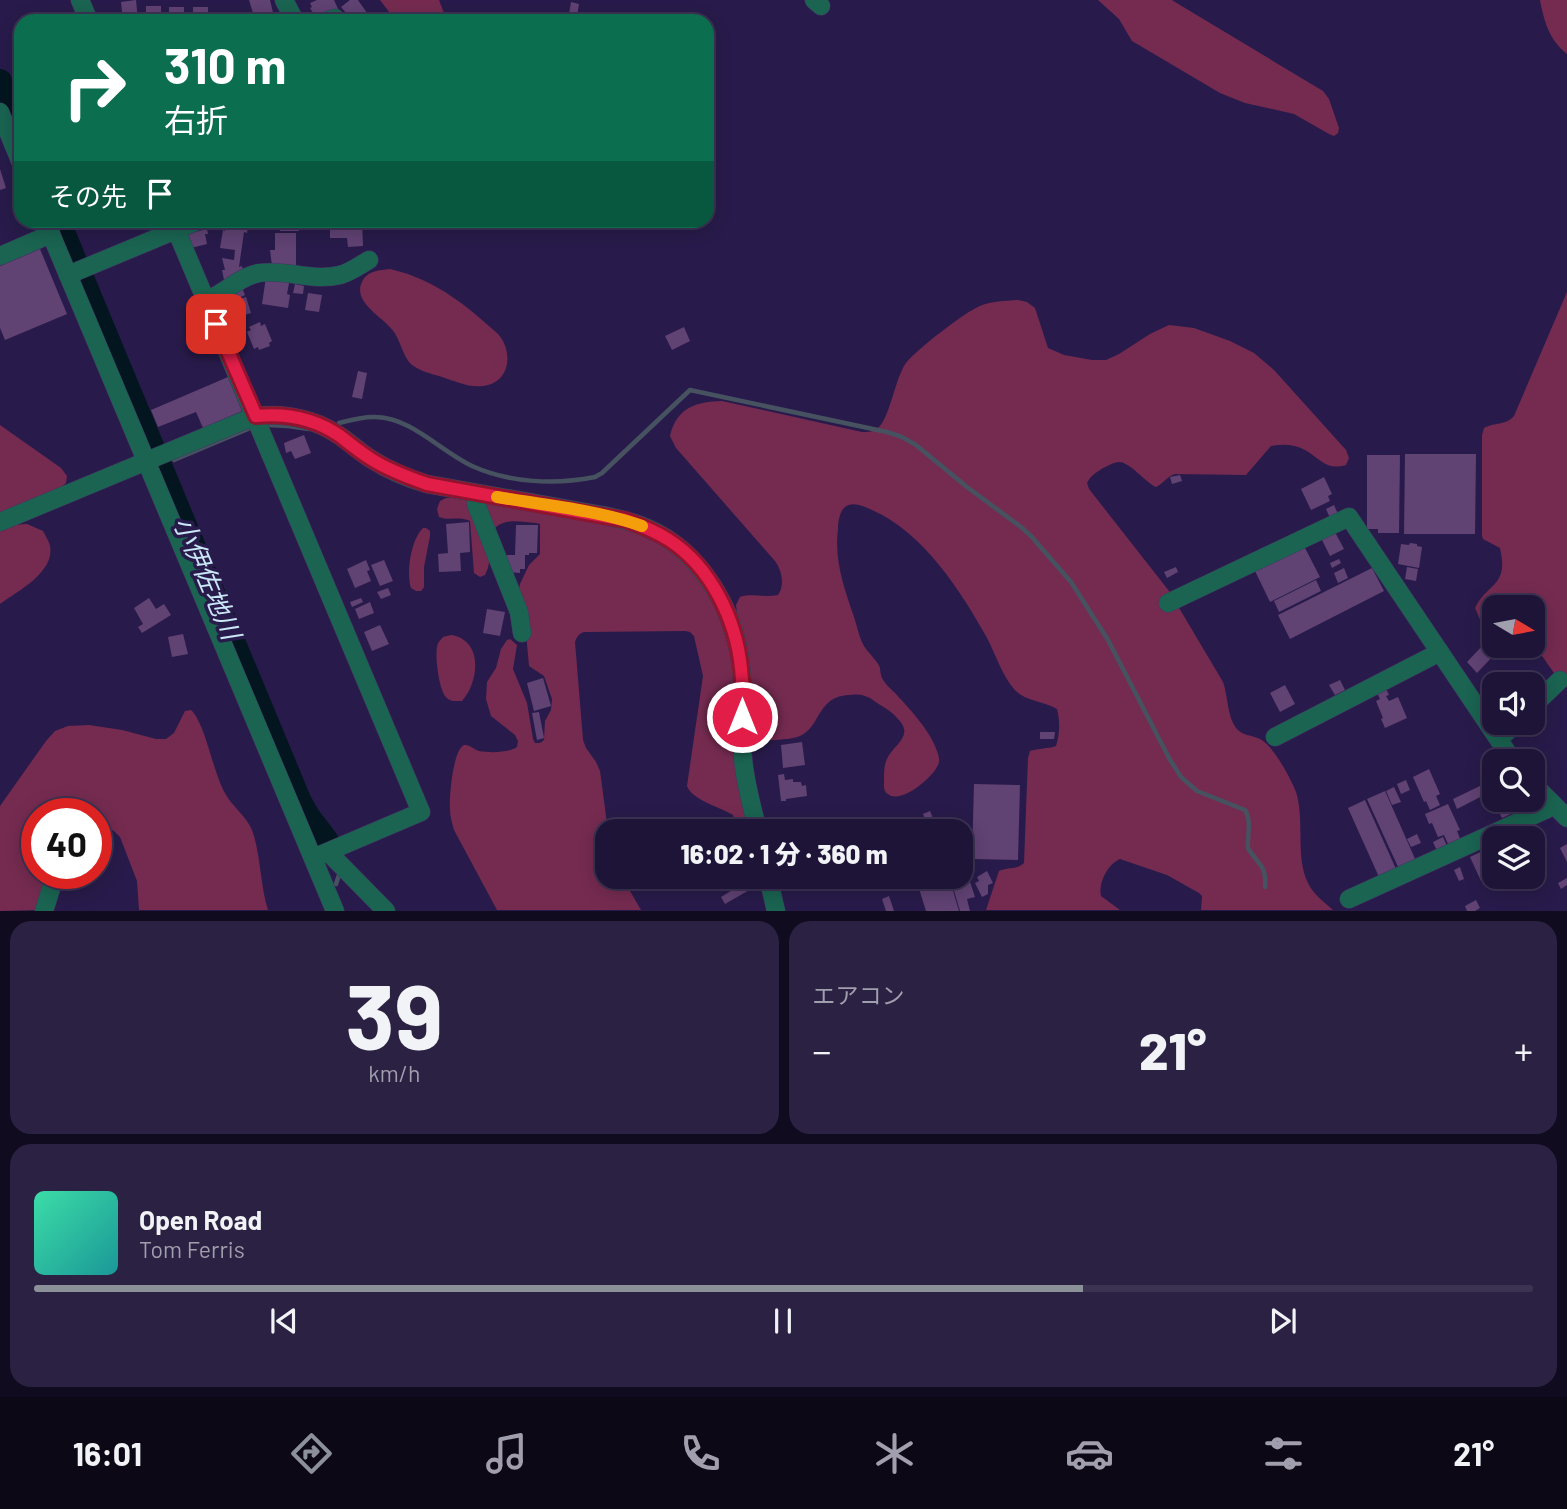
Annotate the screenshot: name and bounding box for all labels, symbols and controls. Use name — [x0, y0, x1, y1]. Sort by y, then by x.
text: 310 m — [164, 35, 286, 94]
icon: right — [49, 42, 140, 133]
text: 右折 — [164, 100, 228, 138]
icon: arrive — [141, 175, 179, 213]
text: その先 — [49, 180, 127, 211]
pin — [186, 294, 246, 354]
icon: arrive — [197, 305, 235, 343]
water label: 小伊佐地川 — [169, 512, 249, 646]
north arrow — [1482, 595, 1545, 658]
map controls — [1482, 595, 1545, 889]
button: sound — [1482, 672, 1545, 735]
position arrow — [705, 680, 779, 754]
button: search — [1482, 749, 1545, 812]
speed limit sign: 40 — [21, 798, 112, 889]
button: layers — [1482, 826, 1545, 889]
text: 16:02 · 1 分 · 360 m — [681, 838, 887, 869]
text: 39 — [346, 959, 443, 1068]
text: エアコン — [813, 981, 905, 1009]
text: 21° — [1139, 1018, 1206, 1080]
text: − — [813, 1027, 832, 1073]
text: + — [1514, 1027, 1533, 1073]
text: km/h — [368, 1059, 420, 1087]
text: Open Road — [139, 1204, 262, 1235]
text: Tom Ferris — [139, 1235, 245, 1263]
icon: previous — [265, 1302, 303, 1340]
icon: pause — [764, 1302, 802, 1340]
icon: next — [1264, 1302, 1302, 1340]
icon: directions — [287, 1429, 336, 1478]
icon: music — [482, 1429, 531, 1478]
icon: phone — [676, 1429, 725, 1478]
icon: climate — [870, 1429, 919, 1478]
icon: car — [1065, 1429, 1114, 1478]
icon: filters — [1259, 1429, 1308, 1478]
text: 16:01 — [73, 1434, 142, 1472]
text: 21° — [1453, 1434, 1494, 1472]

